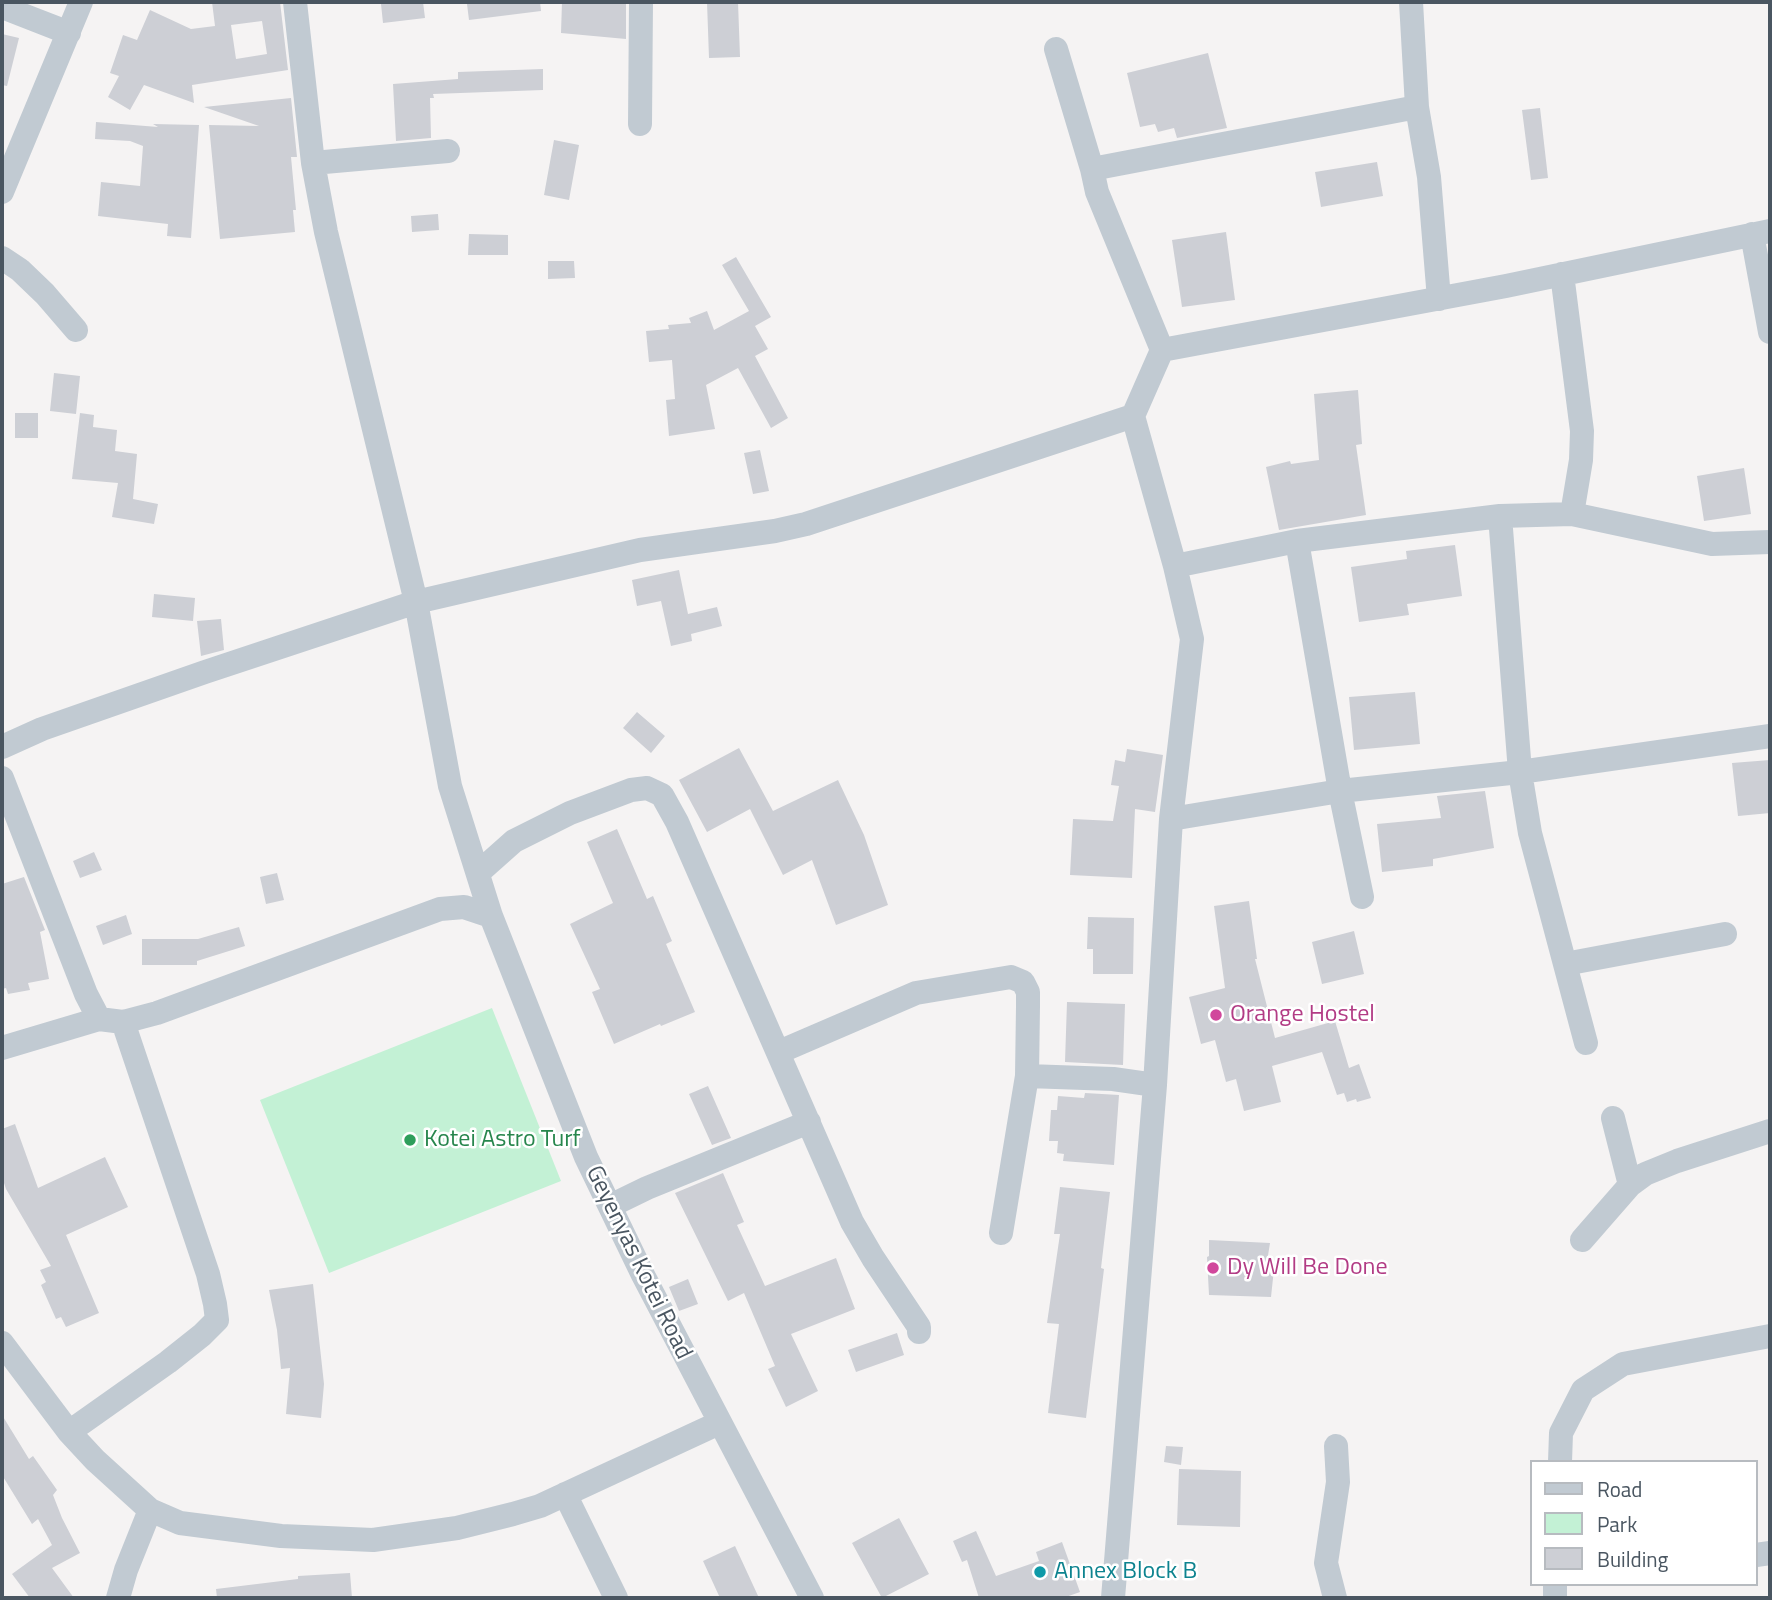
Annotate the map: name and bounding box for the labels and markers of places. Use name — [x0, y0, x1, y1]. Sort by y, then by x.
place label: Orange Hostel — [1230, 1001, 1375, 1029]
marker: Orange Hostel — [1208, 1007, 1224, 1023]
place label: Kotei Astro Turf — [424, 1126, 580, 1154]
marker: Kotei Astro Turf — [402, 1132, 418, 1148]
place label: Dy Will Be Done — [1227, 1254, 1388, 1282]
marker: Dy Will Be Done — [1205, 1260, 1221, 1276]
place label: Annex Block B — [1054, 1558, 1197, 1586]
marker: Annex Block B — [1032, 1564, 1048, 1580]

